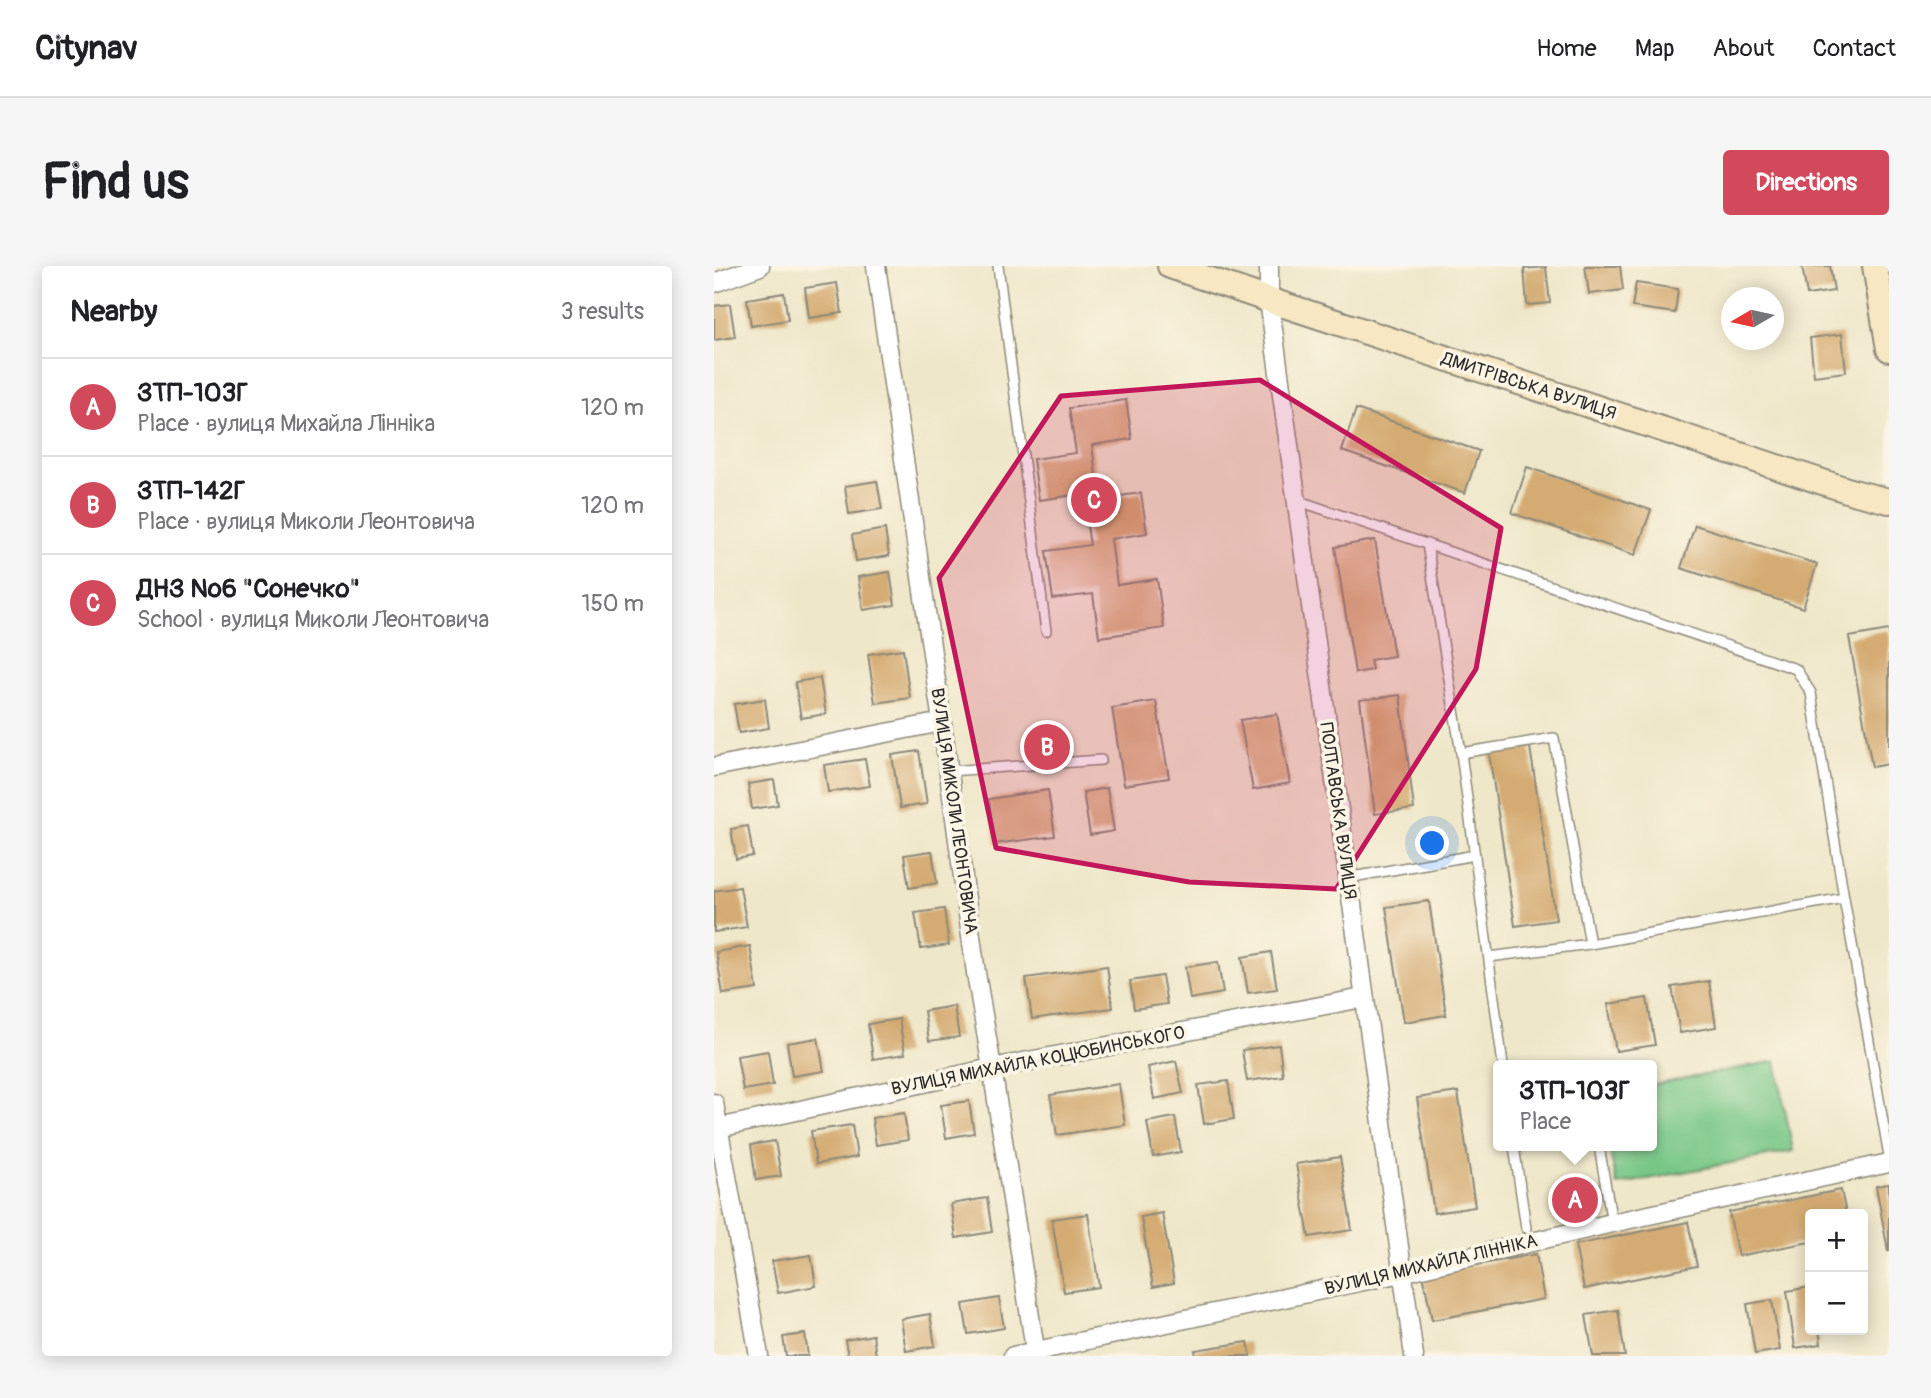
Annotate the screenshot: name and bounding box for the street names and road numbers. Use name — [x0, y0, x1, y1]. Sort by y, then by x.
street label: ДМИТРІВСЬКА ВУЛИЦЯ — [1438, 347, 1619, 425]
street label: ВУЛИЦЯ МИКОЛИ ЛЕОНТОВИЧА — [925, 686, 983, 936]
street label: ПОЛТАВСЬКА ВУЛИЦЯ — [1314, 721, 1362, 901]
street label: ВУЛИЦЯ МИХАЙЛА КОЦЮБИНСЬКОГО — [889, 1021, 1187, 1101]
street label: ВУЛИЦЯ МИХАЙЛА ЛІННІКА — [1322, 1229, 1540, 1301]

